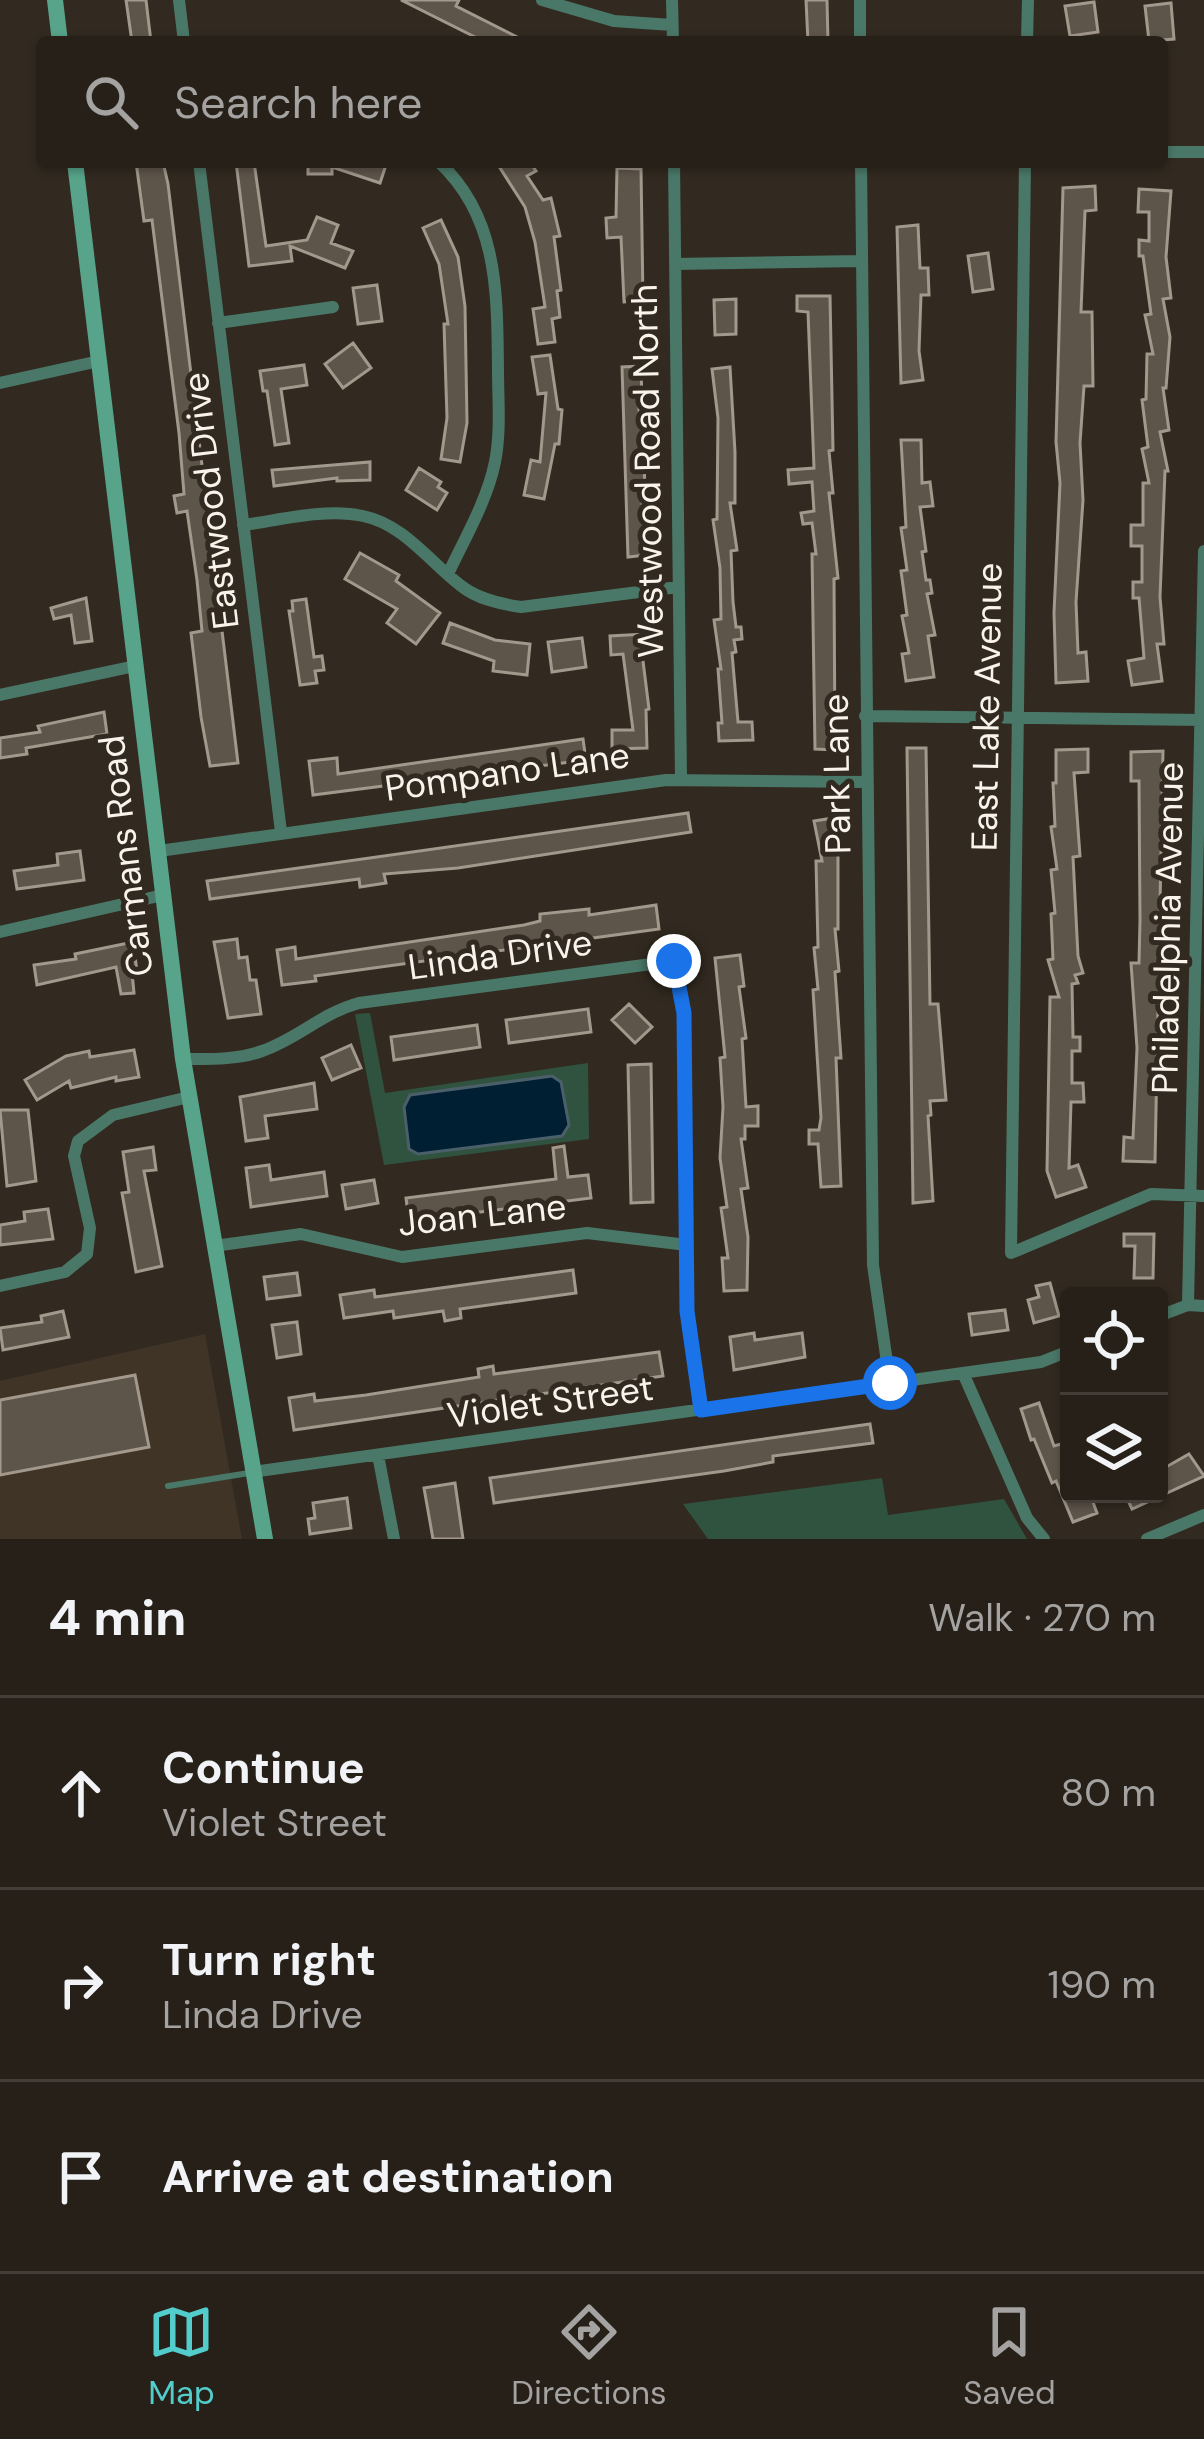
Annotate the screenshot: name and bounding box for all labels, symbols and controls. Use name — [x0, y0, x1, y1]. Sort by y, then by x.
search box — [36, 36, 1168, 168]
icon: search — [78, 69, 144, 135]
text: Search here — [174, 73, 422, 132]
street label: Westwood Road North — [621, 283, 674, 658]
street label: Eastwood Drive — [171, 370, 250, 632]
street label: East Lake Avenue — [960, 562, 1013, 852]
street label: Park Lane — [812, 693, 861, 855]
street label: Pompano Lane — [382, 731, 632, 812]
street label: Carmans Road — [87, 733, 164, 979]
street label: Philadelphia Avenue — [1141, 761, 1194, 1095]
street label: Linda Drive — [405, 918, 595, 991]
route end — [647, 934, 701, 988]
street label: Joan Lane — [396, 1182, 568, 1247]
map controls — [1060, 1287, 1168, 1503]
button: locate — [1060, 1287, 1168, 1395]
route start — [863, 1356, 917, 1410]
street label: Violet Street — [444, 1364, 656, 1439]
button: layers — [1060, 1395, 1168, 1503]
text: 4 min — [48, 1584, 187, 1651]
text: Walk · 270 m — [928, 1592, 1156, 1643]
text: Continue — [162, 1738, 365, 1797]
icon: ahead — [48, 1760, 114, 1826]
text: 80 m — [1060, 1767, 1156, 1818]
text: Violet Street — [162, 1797, 387, 1848]
text: Turn right — [162, 1930, 376, 1989]
icon: right — [48, 1952, 114, 2018]
text: 190 m — [1048, 1959, 1156, 2010]
text: Linda Drive — [162, 1989, 363, 2040]
icon: arrive — [48, 2144, 114, 2210]
text: Arrive at destination — [162, 2147, 614, 2206]
tab: Map — [148, 2299, 215, 2414]
tab: Directions — [511, 2299, 667, 2414]
tab: Saved — [963, 2299, 1056, 2414]

